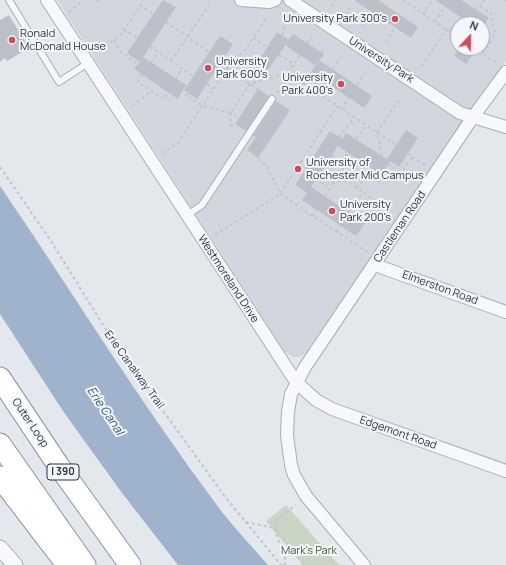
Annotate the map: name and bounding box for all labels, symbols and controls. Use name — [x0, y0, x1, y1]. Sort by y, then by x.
place label: University Park 300's — [283, 12, 387, 26]
marker: University Park 300's — [390, 14, 400, 24]
north arrow — [450, 16, 490, 56]
text: N — [468, 17, 481, 34]
place label: Ronald McDonald House — [20, 27, 106, 53]
street label: University Park — [346, 34, 416, 86]
marker: Ronald McDonald House — [7, 35, 17, 45]
place label: University Park 600's — [216, 55, 268, 81]
marker: University Park 600's — [203, 63, 213, 73]
place label: University Park 400's — [282, 71, 333, 97]
marker: University Park 400's — [336, 79, 346, 89]
place label: University of Rochester Mid Campus — [306, 156, 424, 182]
marker: University of Rochester Mid Campus — [293, 164, 303, 174]
street label: Castleman Road — [371, 189, 429, 265]
place label: University Park 200's — [340, 198, 391, 224]
marker: University Park 200's — [327, 206, 337, 216]
street label: Westmoreland Drive — [195, 233, 261, 325]
street label: Elmerston Road — [400, 268, 480, 308]
street label: Erie Canalway Trail — [101, 328, 167, 412]
water label: Erie Canal — [84, 384, 126, 438]
street label: Outer Loop — [9, 396, 51, 450]
street label: Edgemont Road — [358, 414, 438, 452]
road number: I 390 — [47, 464, 79, 480]
park label: Mark's Park — [281, 544, 337, 558]

